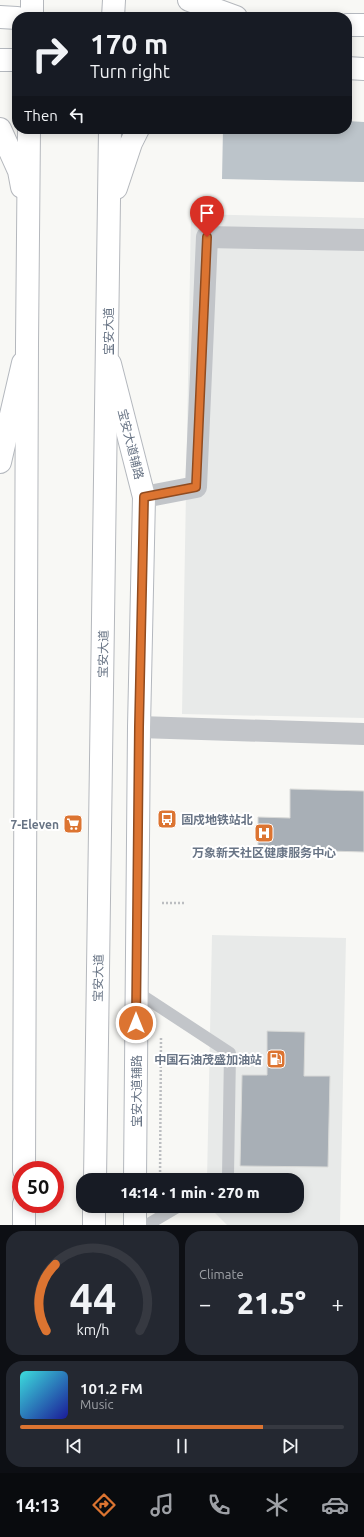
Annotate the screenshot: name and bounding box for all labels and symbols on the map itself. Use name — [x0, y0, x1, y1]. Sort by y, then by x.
pin — [190, 196, 224, 237]
street label: 宝安大道 — [102, 307, 115, 355]
street label: 宝安大道辅路 — [116, 407, 146, 481]
street label: 宝安大道 — [96, 630, 110, 678]
bus stop icon: 固戍地铁站北 — [156, 808, 178, 830]
supermarket icon: 7-Eleven — [62, 813, 84, 835]
place label: 固戍地铁站北 — [181, 813, 253, 826]
place label: 7-Eleven — [10, 818, 59, 831]
hospital icon: 万象新天社区健康服务中心 — [253, 822, 275, 844]
place label: 万象新天社区健康服务中心 — [192, 846, 336, 859]
street label: 宝安大道 — [91, 954, 105, 1002]
position arrow — [115, 1002, 157, 1044]
fuel station icon: 中国石油茂盛加油站 — [265, 1048, 287, 1070]
place label: 中国石油茂盛加油站 — [154, 1053, 262, 1066]
street label: 宝安大道辅路 — [130, 1055, 143, 1127]
speed limit sign: 50 — [12, 1161, 64, 1213]

